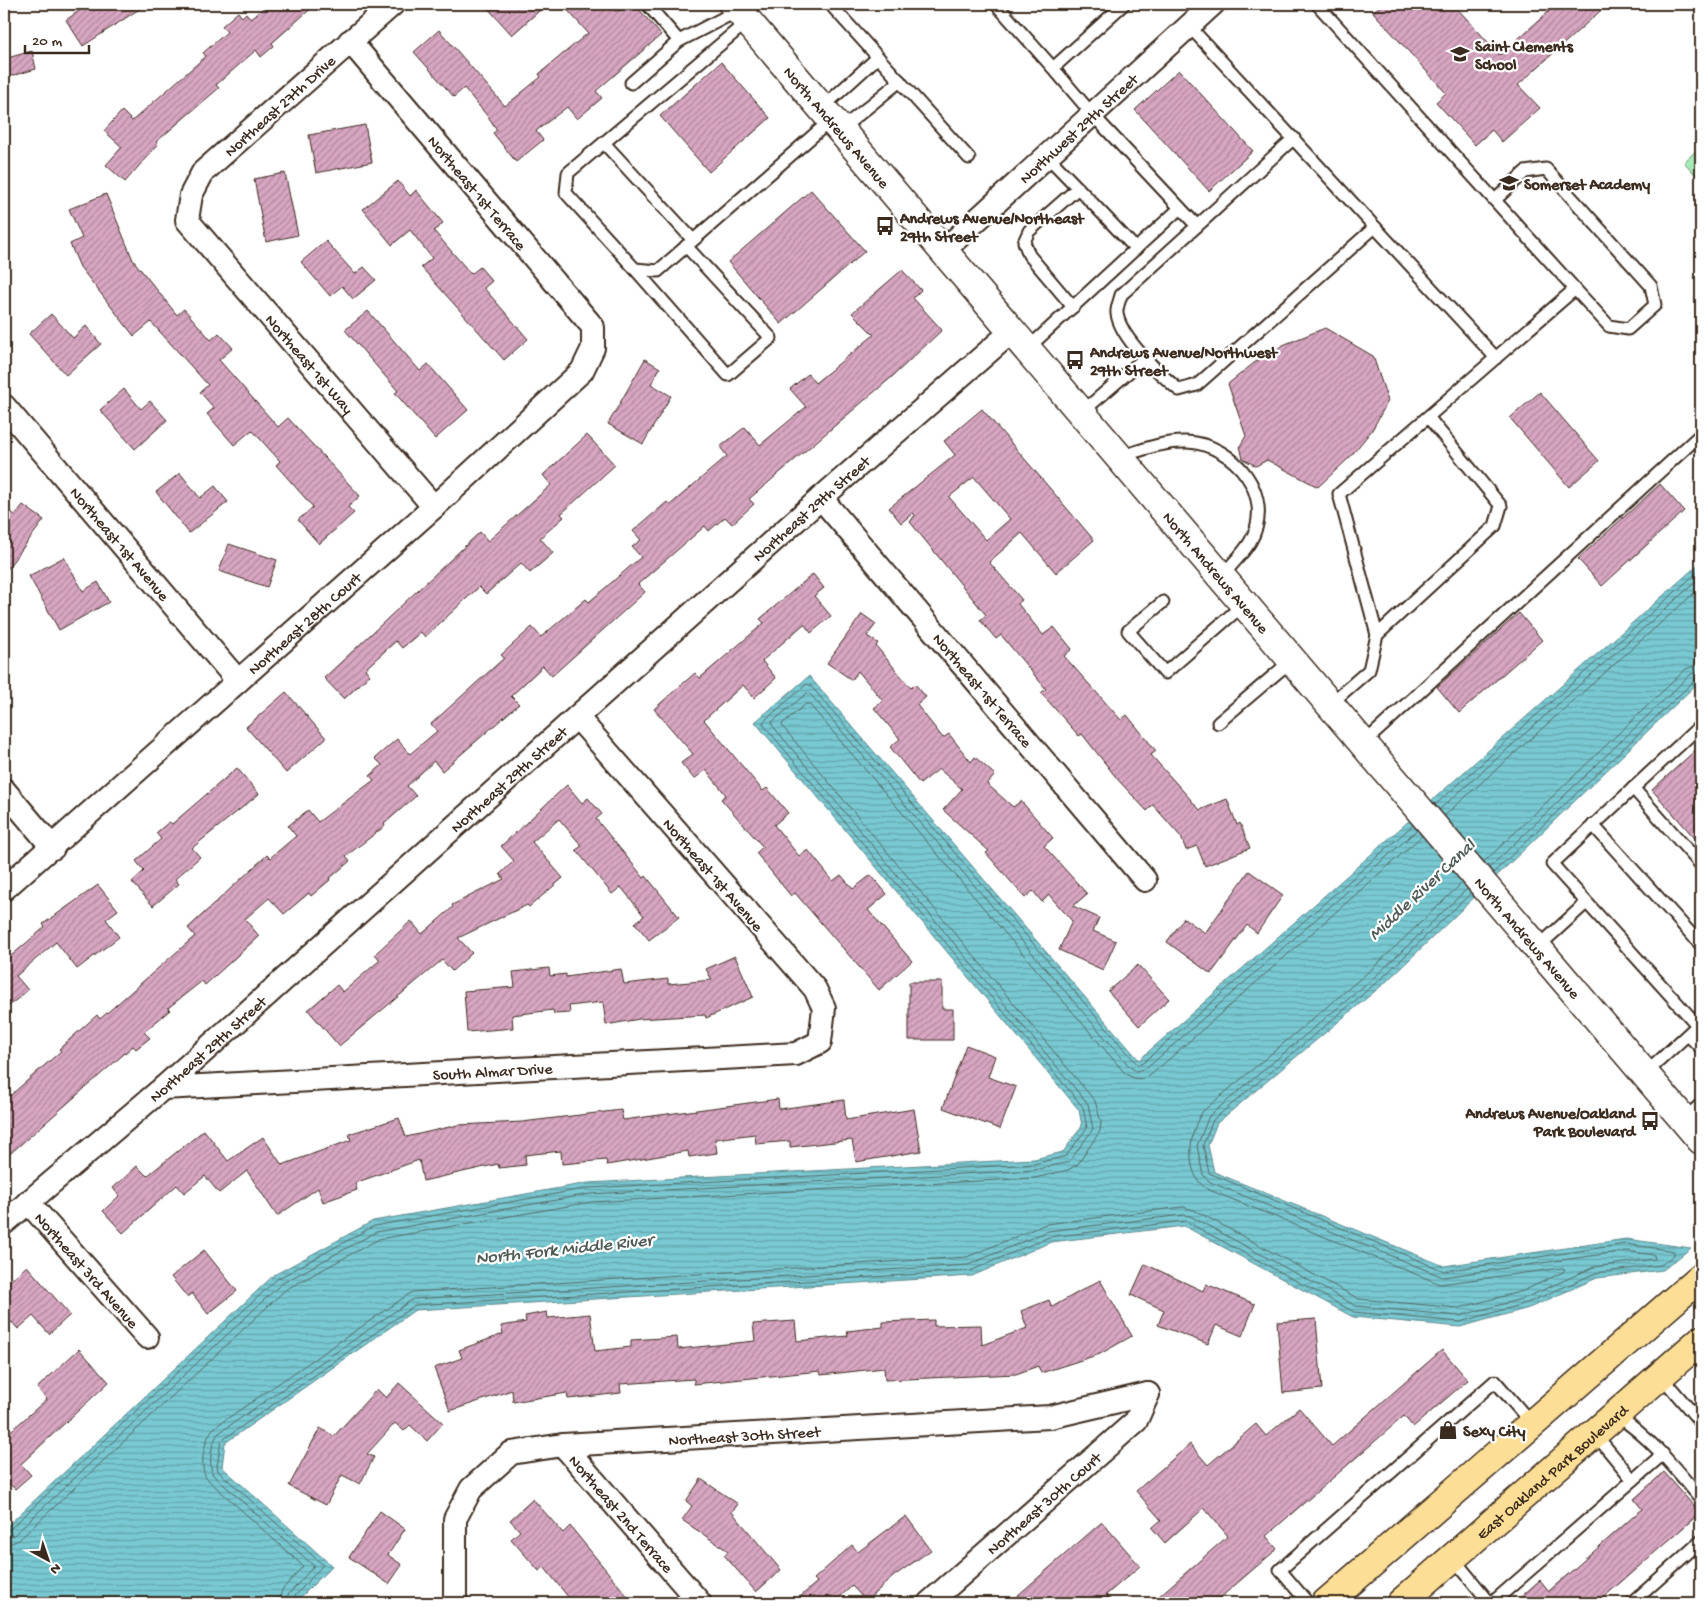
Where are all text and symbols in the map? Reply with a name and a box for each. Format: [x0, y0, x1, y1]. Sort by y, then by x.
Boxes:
scale bar [25, 22, 89, 54]
text: 20 m [32, 33, 62, 51]
place label: Saint Clements School [1475, 39, 1574, 76]
school or university icon: Saint Clements School [1449, 43, 1471, 65]
street label: Northeast 27th Drive [222, 52, 341, 162]
street label: North Andrews Avenue [778, 64, 892, 194]
street label: Northwest 29th Street [1017, 70, 1144, 189]
street label: Northeast 1st Terrace [422, 133, 529, 256]
school or university icon: Somerset Academy [1498, 172, 1520, 194]
place label: Somerset Academy [1524, 177, 1650, 196]
place label: Andrews Avenue/Northeast 29th Street [899, 211, 1085, 248]
bus stop icon: Andrews Avenue/Northeast 29th Street [874, 215, 896, 237]
street label: Northeast 1st Way [259, 312, 356, 420]
place label: Andrews Avenue/Northwest 29th Street [1089, 345, 1278, 382]
bus stop icon: Andrews Avenue/Northwest 29th Street [1064, 349, 1086, 371]
street label: Northeast 29th Street [750, 452, 876, 567]
street label: Northeast 1st Avenue [64, 484, 172, 607]
street label: North Andrews Avenue [1157, 509, 1272, 639]
street label: Northeast 28th Court [246, 569, 368, 681]
street label: Northeast 1st Terrace [927, 631, 1035, 753]
street label: Northeast 29th Street [448, 723, 574, 839]
street label: Northeast 1st Avenue [657, 816, 766, 937]
water label: Middle River Canal [1365, 835, 1481, 946]
street label: North Andrews Avenue [1468, 875, 1583, 1005]
street label: Northeast 29th Street [147, 993, 273, 1108]
street label: South Almar Drive [432, 1061, 554, 1086]
place label: Andrews Avenue/Oakland Park Boulevard [1465, 1106, 1637, 1143]
bus stop icon: Andrews Avenue/Oakland Park Boulevard [1639, 1110, 1661, 1132]
street label: Northeast 3rd Avenue [29, 1210, 142, 1334]
water label: North Fork Middle River [475, 1230, 657, 1270]
street label: East Oakland Park Boulevard [1474, 1401, 1635, 1545]
shop icon: Sexy City [1437, 1419, 1459, 1441]
street label: Northeast 30th Street [668, 1424, 822, 1452]
place label: Sexy City [1463, 1424, 1525, 1443]
street label: Northeast 30th Court [984, 1449, 1108, 1561]
street label: Northeast 2nd Terrace [563, 1452, 676, 1579]
north arrow [22, 1534, 72, 1584]
text: N [46, 1559, 64, 1577]

